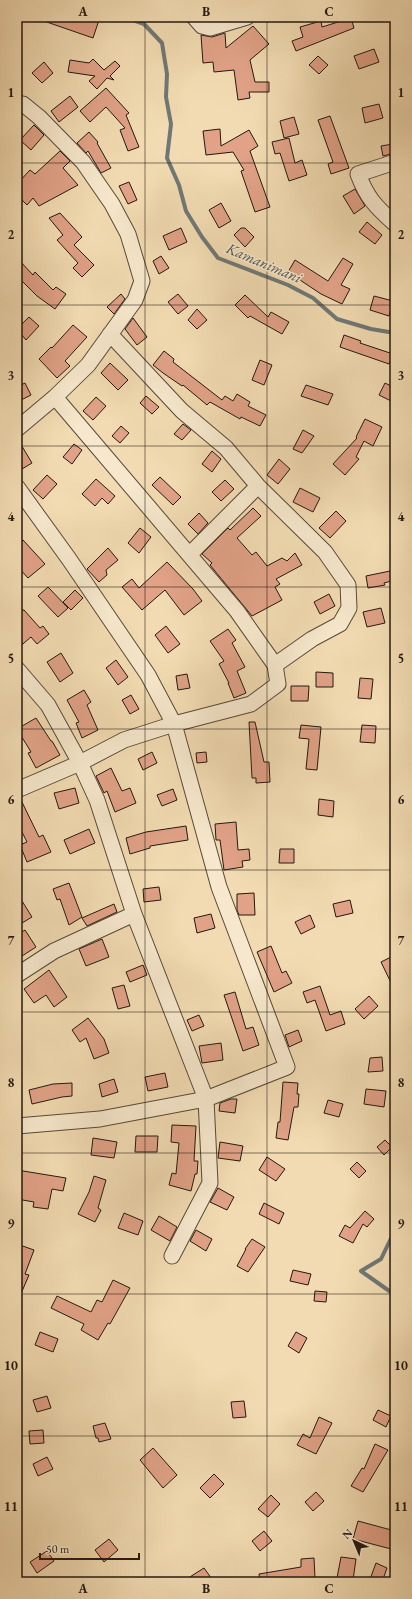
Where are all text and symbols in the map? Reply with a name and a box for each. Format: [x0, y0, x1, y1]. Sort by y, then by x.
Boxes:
text: A [77, 3, 88, 20]
text: B [202, 3, 210, 20]
text: C [324, 3, 334, 20]
text: 1 [8, 84, 15, 101]
text: 1 [398, 84, 405, 101]
text: 2 [8, 226, 15, 243]
text: 2 [398, 226, 405, 243]
water label: Kamanimani [223, 238, 305, 287]
text: 3 [8, 367, 15, 384]
text: 3 [398, 367, 405, 384]
text: 4 [8, 508, 15, 525]
text: 4 [398, 508, 405, 525]
text: 5 [8, 650, 14, 667]
text: 5 [398, 650, 404, 667]
text: 6 [8, 791, 15, 808]
text: 6 [398, 791, 405, 808]
text: 7 [8, 932, 15, 949]
text: 7 [398, 932, 405, 949]
text: 8 [8, 1074, 15, 1091]
text: 8 [398, 1074, 405, 1091]
text: 9 [8, 1215, 15, 1232]
text: 9 [398, 1215, 405, 1232]
text: 10 [4, 1357, 18, 1374]
text: 10 [394, 1357, 408, 1374]
text: 11 [4, 1498, 18, 1515]
text: 11 [394, 1498, 408, 1515]
north arrow [334, 1521, 374, 1561]
text: N [339, 1526, 355, 1542]
scale bar [40, 1535, 139, 1561]
text: 50 m [46, 1541, 70, 1557]
text: A [77, 1580, 88, 1597]
text: B [202, 1580, 210, 1597]
text: C [324, 1580, 334, 1597]

